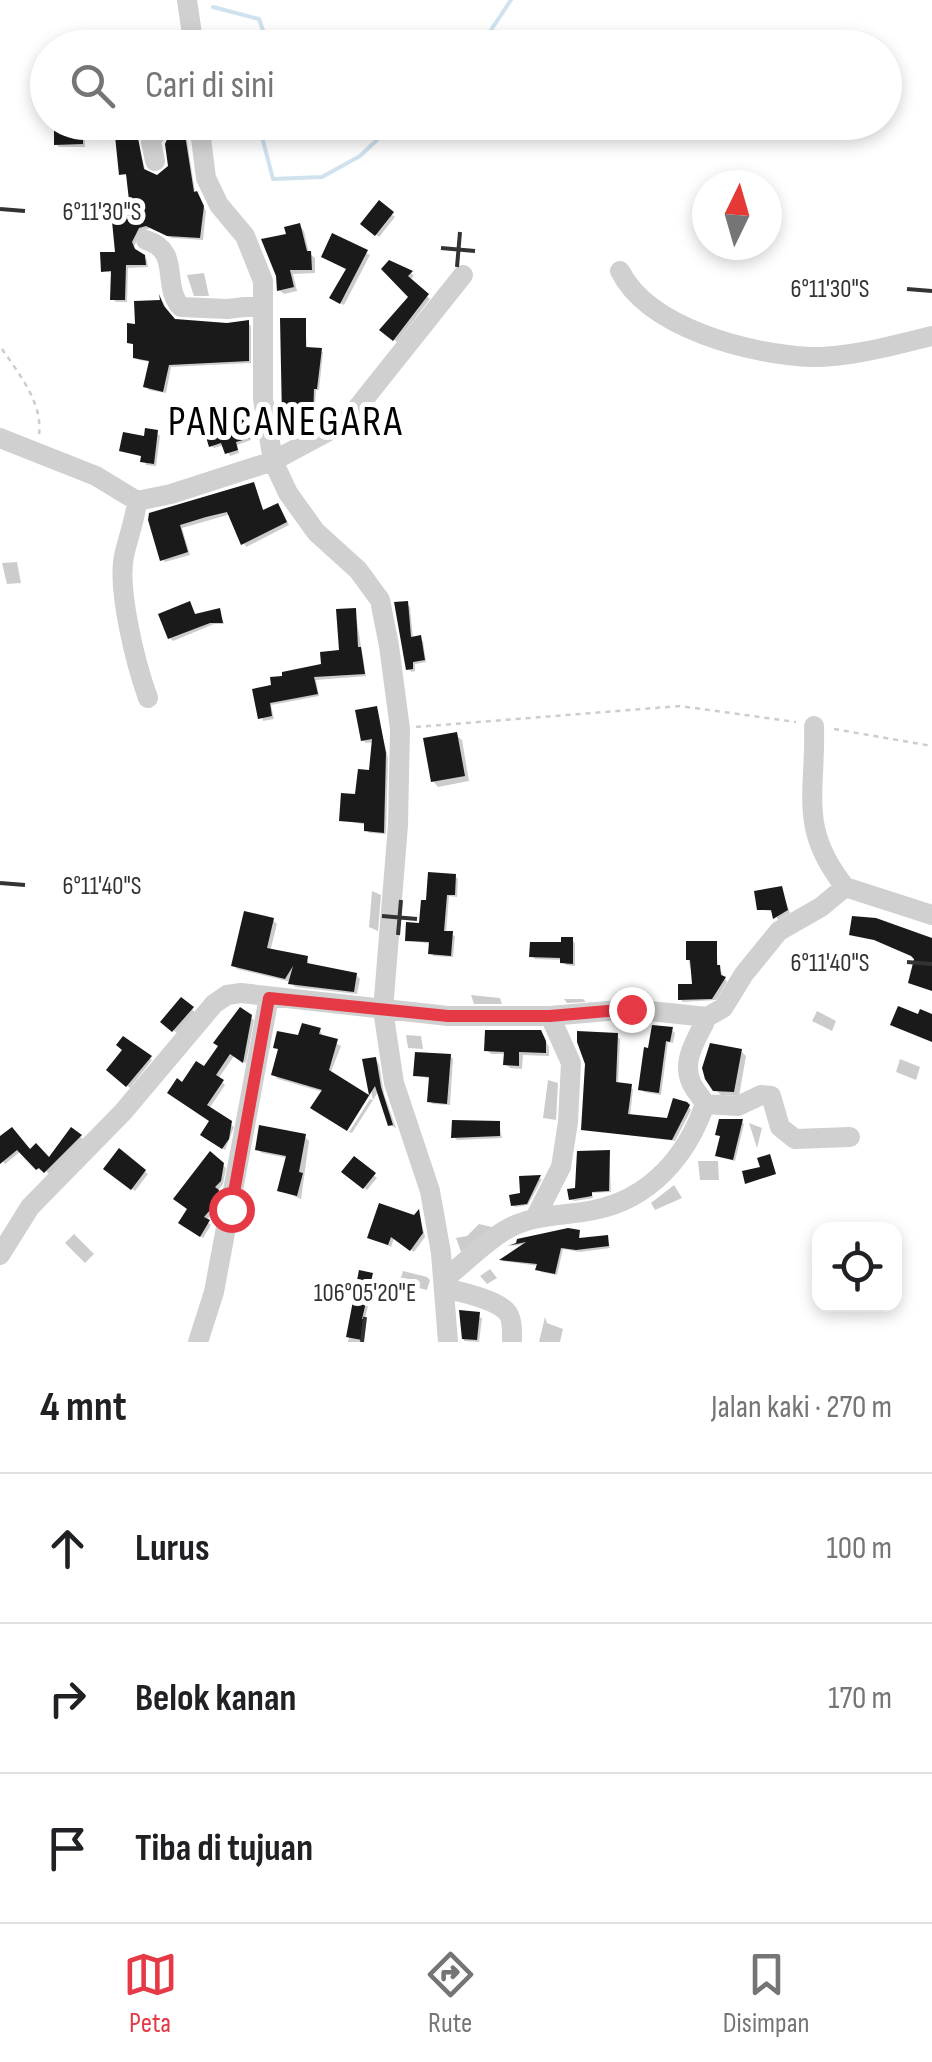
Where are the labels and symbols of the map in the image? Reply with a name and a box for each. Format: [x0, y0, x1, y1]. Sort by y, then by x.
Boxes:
north arrow [692, 170, 782, 260]
text: 6°11'30"S [63, 197, 141, 228]
text: 6°11'30"S [791, 274, 869, 305]
district label: PANCANEGARA [168, 397, 404, 448]
text: 6°11'40"S [63, 871, 141, 902]
text: 6°11'40"S [791, 948, 869, 979]
route end [609, 987, 655, 1033]
route start [209, 1187, 255, 1233]
text: 106°05'20"E [314, 1278, 416, 1309]

